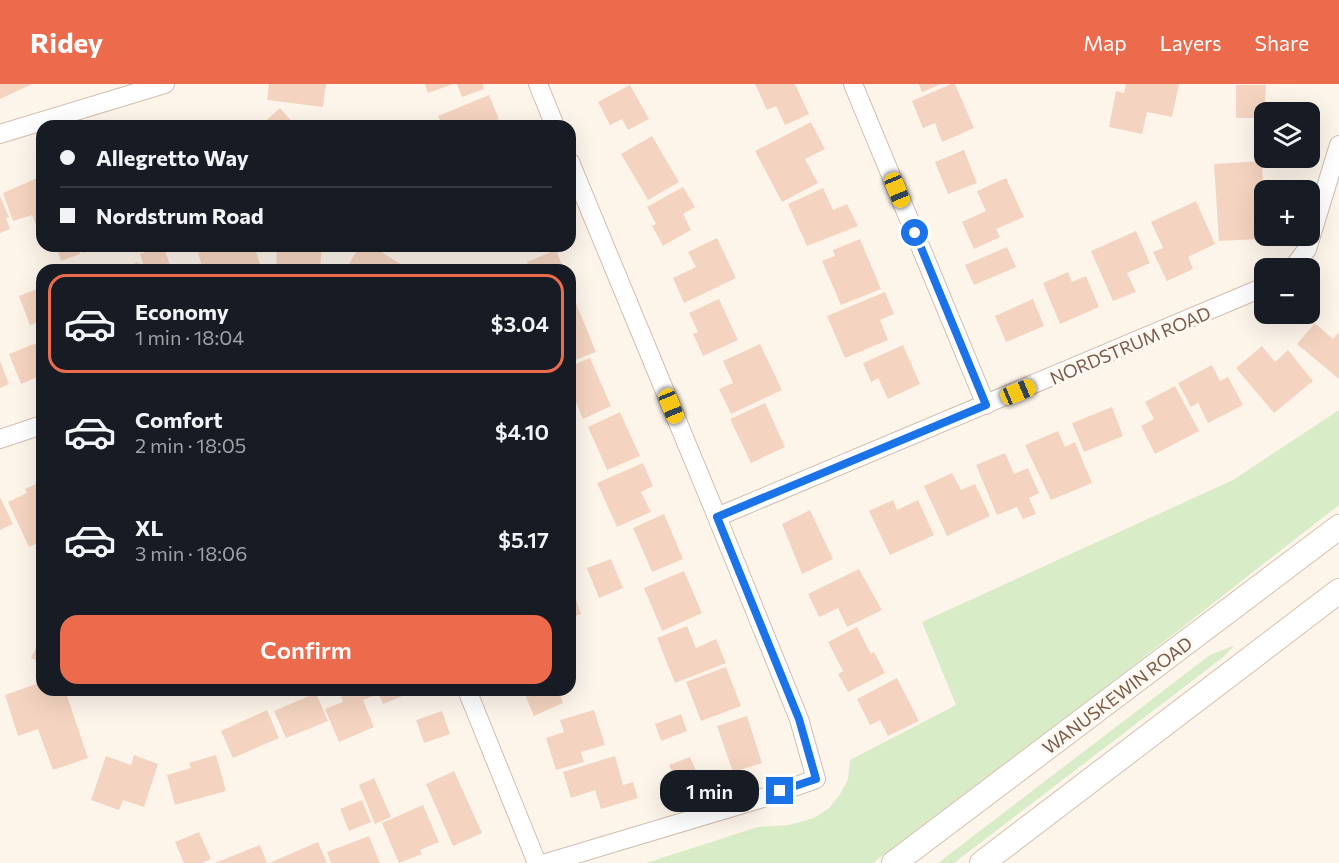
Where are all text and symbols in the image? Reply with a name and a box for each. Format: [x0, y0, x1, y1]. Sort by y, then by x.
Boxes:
text: Ridey [30, 25, 103, 59]
text: Map [1083, 30, 1127, 55]
text: Layers [1160, 30, 1222, 55]
text: Share [1255, 30, 1309, 55]
map controls [1254, 102, 1320, 324]
button: layers [1254, 102, 1320, 168]
text: Allegretto Way [96, 144, 249, 171]
car [882, 170, 912, 210]
button: + [1254, 180, 1320, 246]
text: Nordstrum Road [96, 202, 264, 229]
route start [901, 219, 928, 246]
button: − [1254, 258, 1320, 324]
icon: car [63, 297, 117, 351]
text: Economy [135, 298, 229, 325]
street label: NORDSTRUM ROAD [1046, 301, 1214, 389]
text: $3.04 [491, 310, 549, 337]
text: 1 min · 18:04 [135, 325, 244, 349]
car [998, 377, 1038, 407]
car [656, 386, 686, 426]
icon: car [63, 405, 117, 459]
text: Comfort [135, 406, 223, 433]
text: $4.10 [495, 418, 549, 445]
text: 2 min · 18:05 [135, 433, 246, 457]
icon: car [63, 513, 117, 567]
text: XL [135, 514, 163, 541]
text: $5.17 [498, 526, 549, 553]
text: 3 min · 18:06 [135, 541, 247, 565]
button: Confirm [60, 615, 552, 684]
street label: WANUSKEWIN ROAD [1038, 632, 1196, 758]
callout: 1 min [660, 770, 759, 812]
route end [766, 777, 793, 804]
text: 1 min [686, 779, 733, 803]

